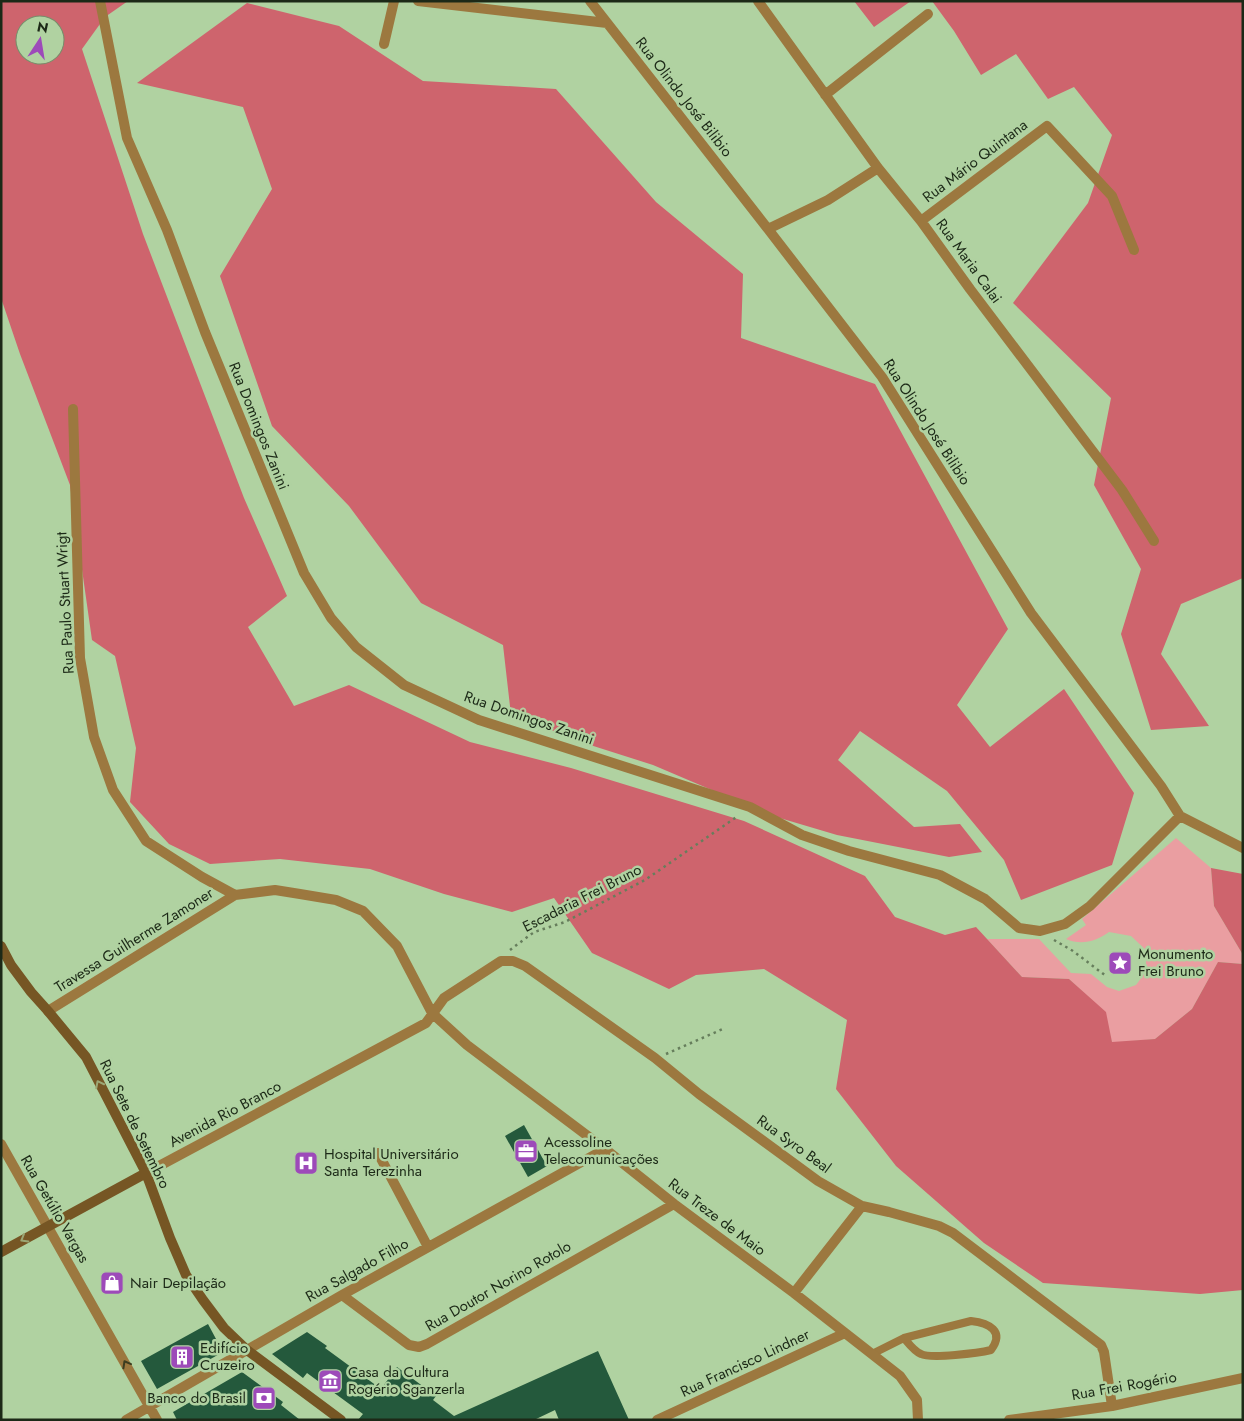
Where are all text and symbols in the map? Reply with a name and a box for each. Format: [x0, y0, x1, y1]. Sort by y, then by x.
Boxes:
north arrow [15, 15, 65, 65]
text: N [35, 16, 50, 38]
street label: Rua Olindo José Bilibio [630, 32, 738, 162]
street label: Rua Mário Quintana [918, 114, 1032, 208]
street label: Rua Maria Calai [931, 214, 1007, 308]
street label: Rua Olindo José Bilibio [878, 355, 976, 489]
street label: Rua Domingos Zanini [223, 359, 295, 493]
street label: Rua Paulo Stuart Wrigt [50, 531, 80, 675]
street label: Rua Domingos Zanini [461, 685, 597, 751]
street label: Escadaria Frei Bruno [519, 858, 645, 938]
street label: Travessa Guilherme Zamoner [50, 882, 218, 998]
place label: Monumento Frei Bruno [1138, 943, 1213, 982]
place icon: Monumento Frei Bruno [1107, 950, 1133, 976]
street label: Rua Sete de Setembro [94, 1056, 176, 1192]
street label: Avenida Rio Branco [165, 1075, 285, 1153]
one-way arrow [95, 1080, 105, 1089]
street label: Rua Syro Beal [752, 1109, 836, 1179]
place label: Acessoline Telecomunicações [544, 1131, 659, 1170]
office icon: Acessoline Telecomunicações [513, 1138, 539, 1164]
place label: Hospital Universitário Santa Terezinha [324, 1143, 459, 1182]
hospital icon: Hospital Universitário Santa Terezinha [293, 1150, 319, 1176]
street label: Rua Getúlio Vargas [15, 1151, 95, 1267]
street label: Rua Treze de Maio [664, 1173, 770, 1261]
one-way arrow [21, 1232, 30, 1242]
street label: Rua Salgado Filho [301, 1233, 413, 1307]
street label: Rua Doutor Norino Rotolo [421, 1235, 575, 1337]
shop icon: Nair Depilação [99, 1270, 125, 1296]
place label: Nair Depilação [130, 1272, 226, 1294]
street label: Rua Francisco Lindner [677, 1323, 814, 1403]
place label: Edifício Cruzeiro [200, 1337, 255, 1376]
building icon: Edifício Cruzeiro [169, 1344, 195, 1370]
one-way arrow [122, 1360, 132, 1369]
place label: Casa da Cultura Rogério Sganzerla [348, 1361, 465, 1400]
street label: Rua Frei Rogério [1070, 1366, 1178, 1406]
museum icon: Casa da Cultura Rogério Sganzerla [317, 1368, 343, 1394]
bank icon: Banco do Brasil [251, 1385, 277, 1411]
place label: Banco do Brasil [147, 1387, 246, 1409]

